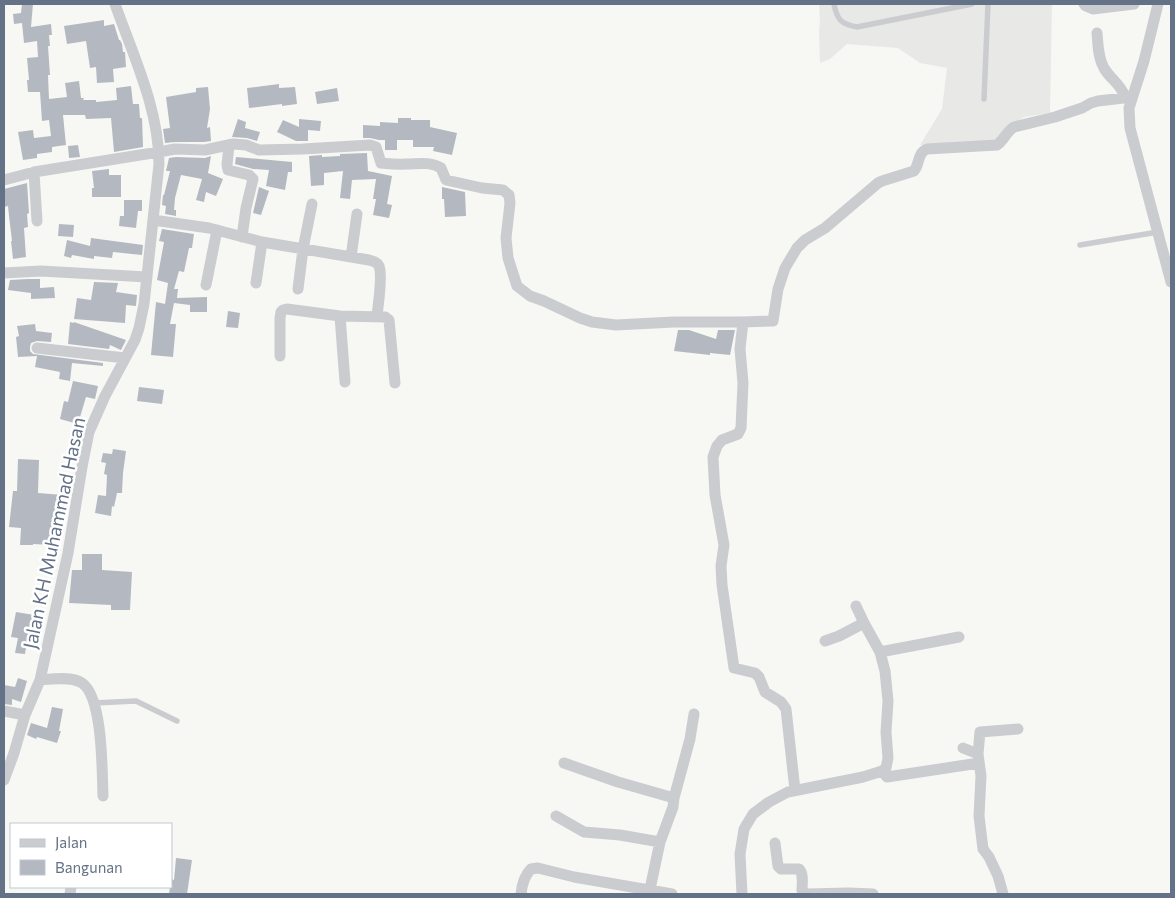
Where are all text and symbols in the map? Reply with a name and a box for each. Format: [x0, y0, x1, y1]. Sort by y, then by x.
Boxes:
street label: Jalan KH Muhammad Hasan [18, 415, 89, 651]
legend [10, 823, 172, 888]
text: Jalan [55, 833, 87, 851]
text: Bangunan [55, 858, 123, 876]

